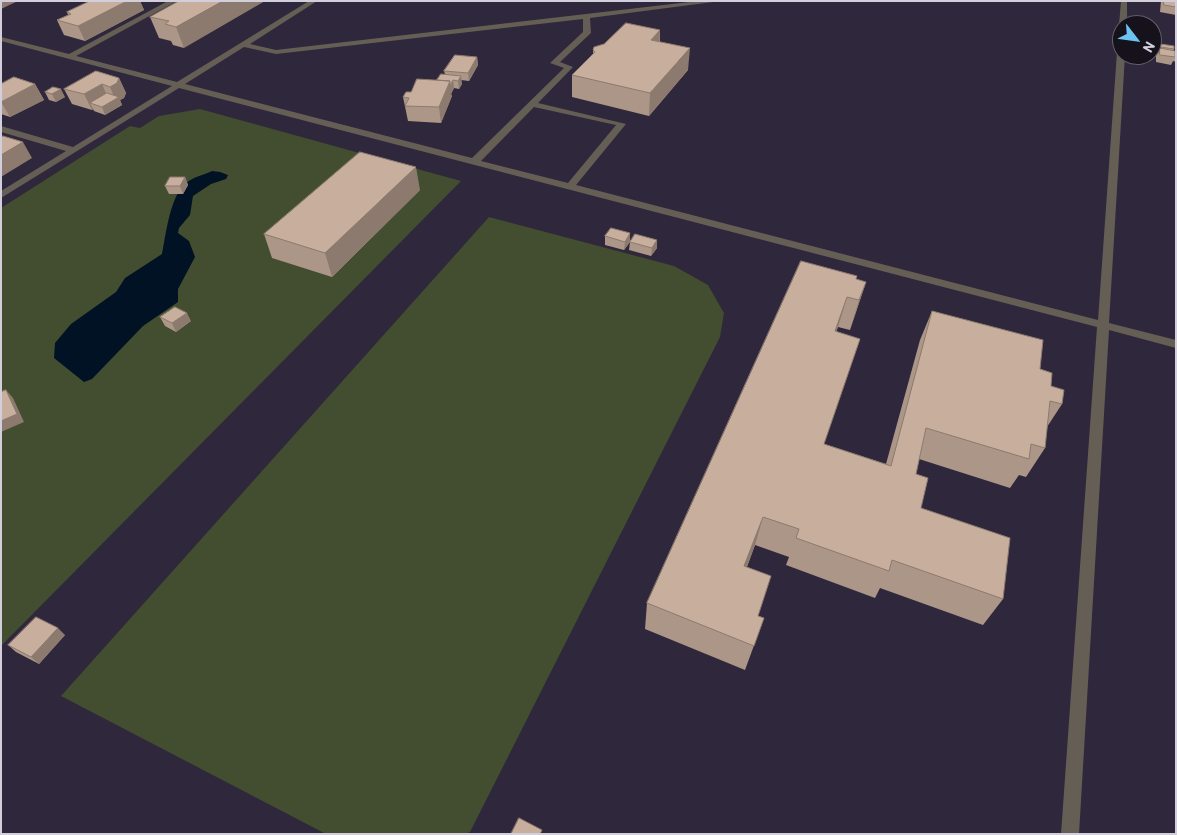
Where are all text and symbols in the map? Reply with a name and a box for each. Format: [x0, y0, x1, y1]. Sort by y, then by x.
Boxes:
north arrow [1112, 15, 1162, 65]
text: N [1140, 39, 1159, 56]

